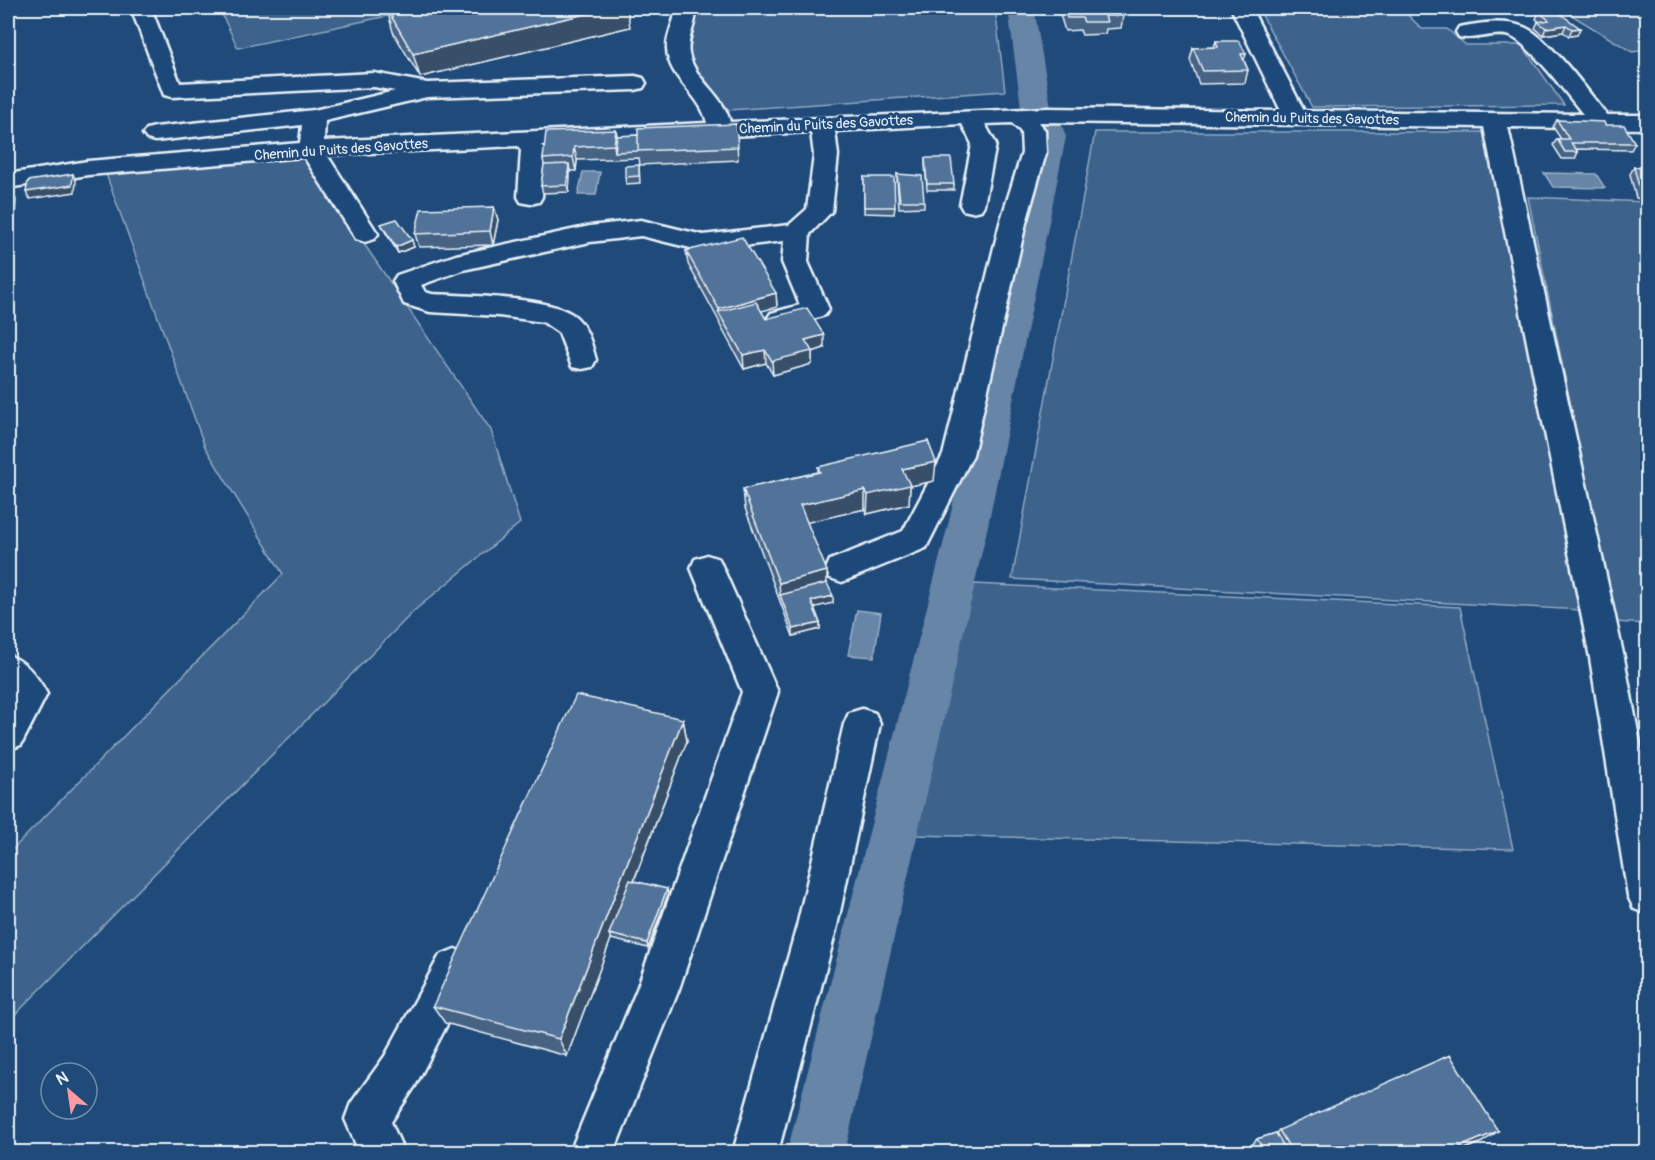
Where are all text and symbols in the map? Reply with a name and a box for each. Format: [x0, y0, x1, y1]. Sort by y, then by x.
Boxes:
street label: Chemin du Puits des Gavottes [1225, 108, 1400, 129]
street label: Chemin du Puits des Gavottes [739, 111, 914, 138]
street label: Chemin du Puits des Gavottes [254, 135, 429, 164]
north arrow [39, 1061, 99, 1121]
text: N [53, 1067, 72, 1090]

